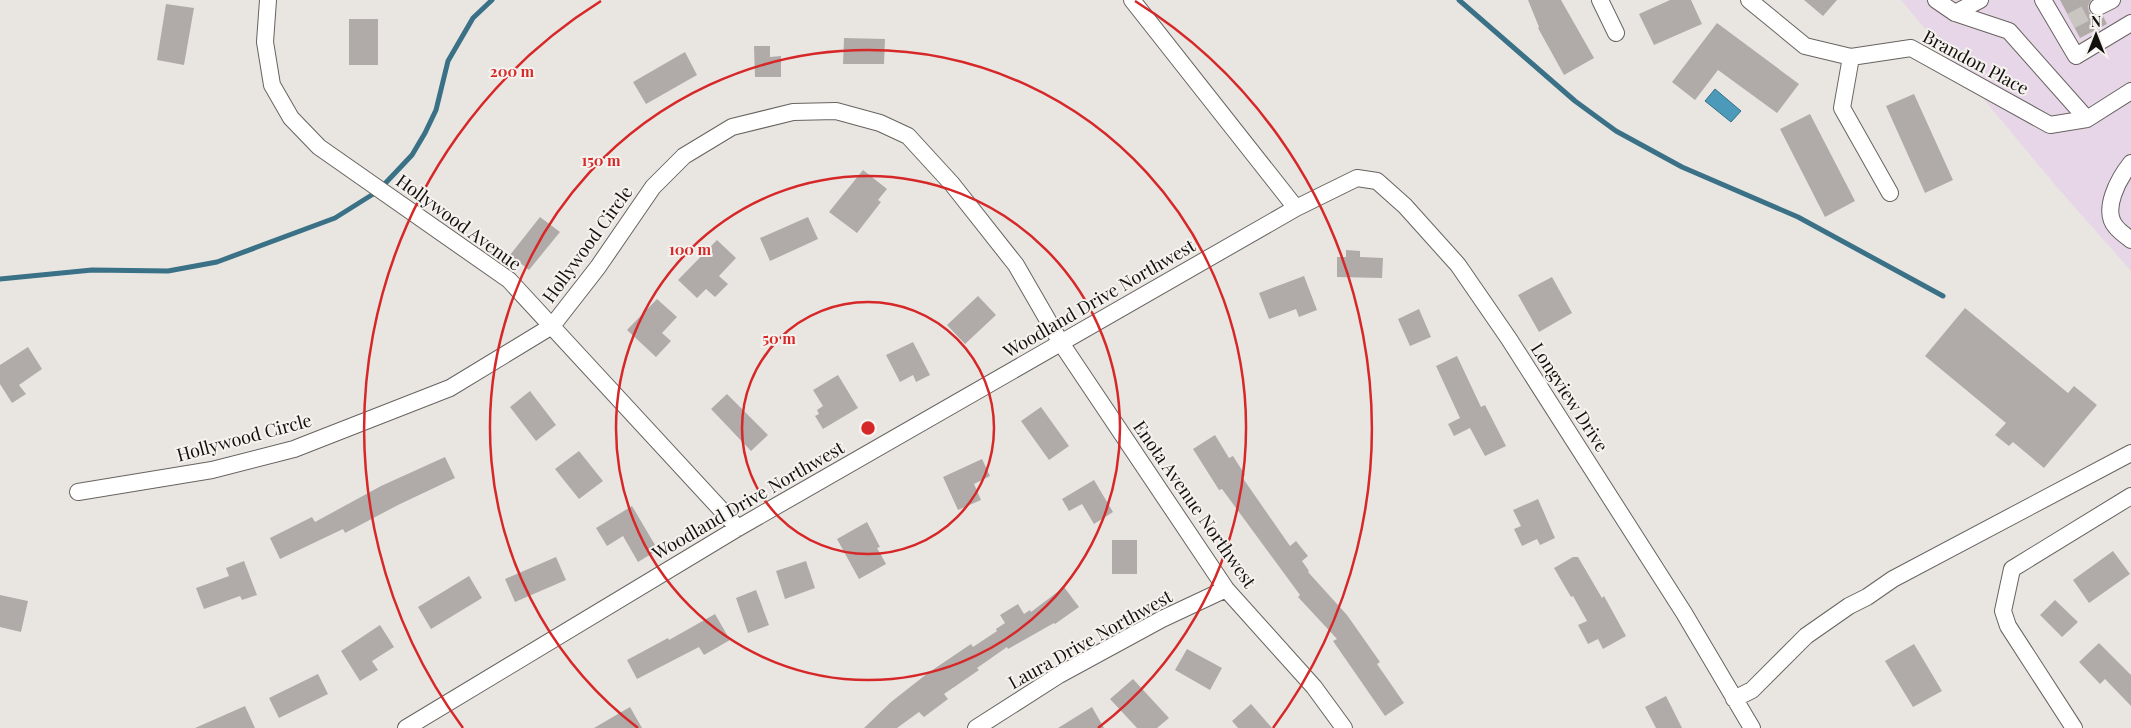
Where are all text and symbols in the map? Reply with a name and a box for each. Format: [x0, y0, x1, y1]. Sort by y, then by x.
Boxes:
north arrow [2071, 10, 2121, 60]
text: N [2091, 12, 2101, 31]
street label: Brandon Place [1919, 24, 2033, 100]
text: 200 m [490, 61, 535, 81]
text: 150 m [581, 150, 621, 170]
street label: Hollywood Avenue [391, 168, 527, 276]
street label: Hollywood Circle [536, 181, 638, 307]
street label: Woodland Drive Northwest [998, 233, 1200, 363]
text: 100 m [669, 239, 712, 259]
text: 50 m [762, 328, 796, 348]
street label: Longview Drive [1526, 338, 1614, 456]
street label: Hollywood Circle [174, 407, 314, 467]
street label: Enota Avenue Northwest [1128, 416, 1262, 593]
centre of rings [859, 419, 877, 437]
street label: Woodland Drive Northwest [647, 435, 849, 565]
street label: Laura Drive Northwest [1004, 584, 1177, 694]

